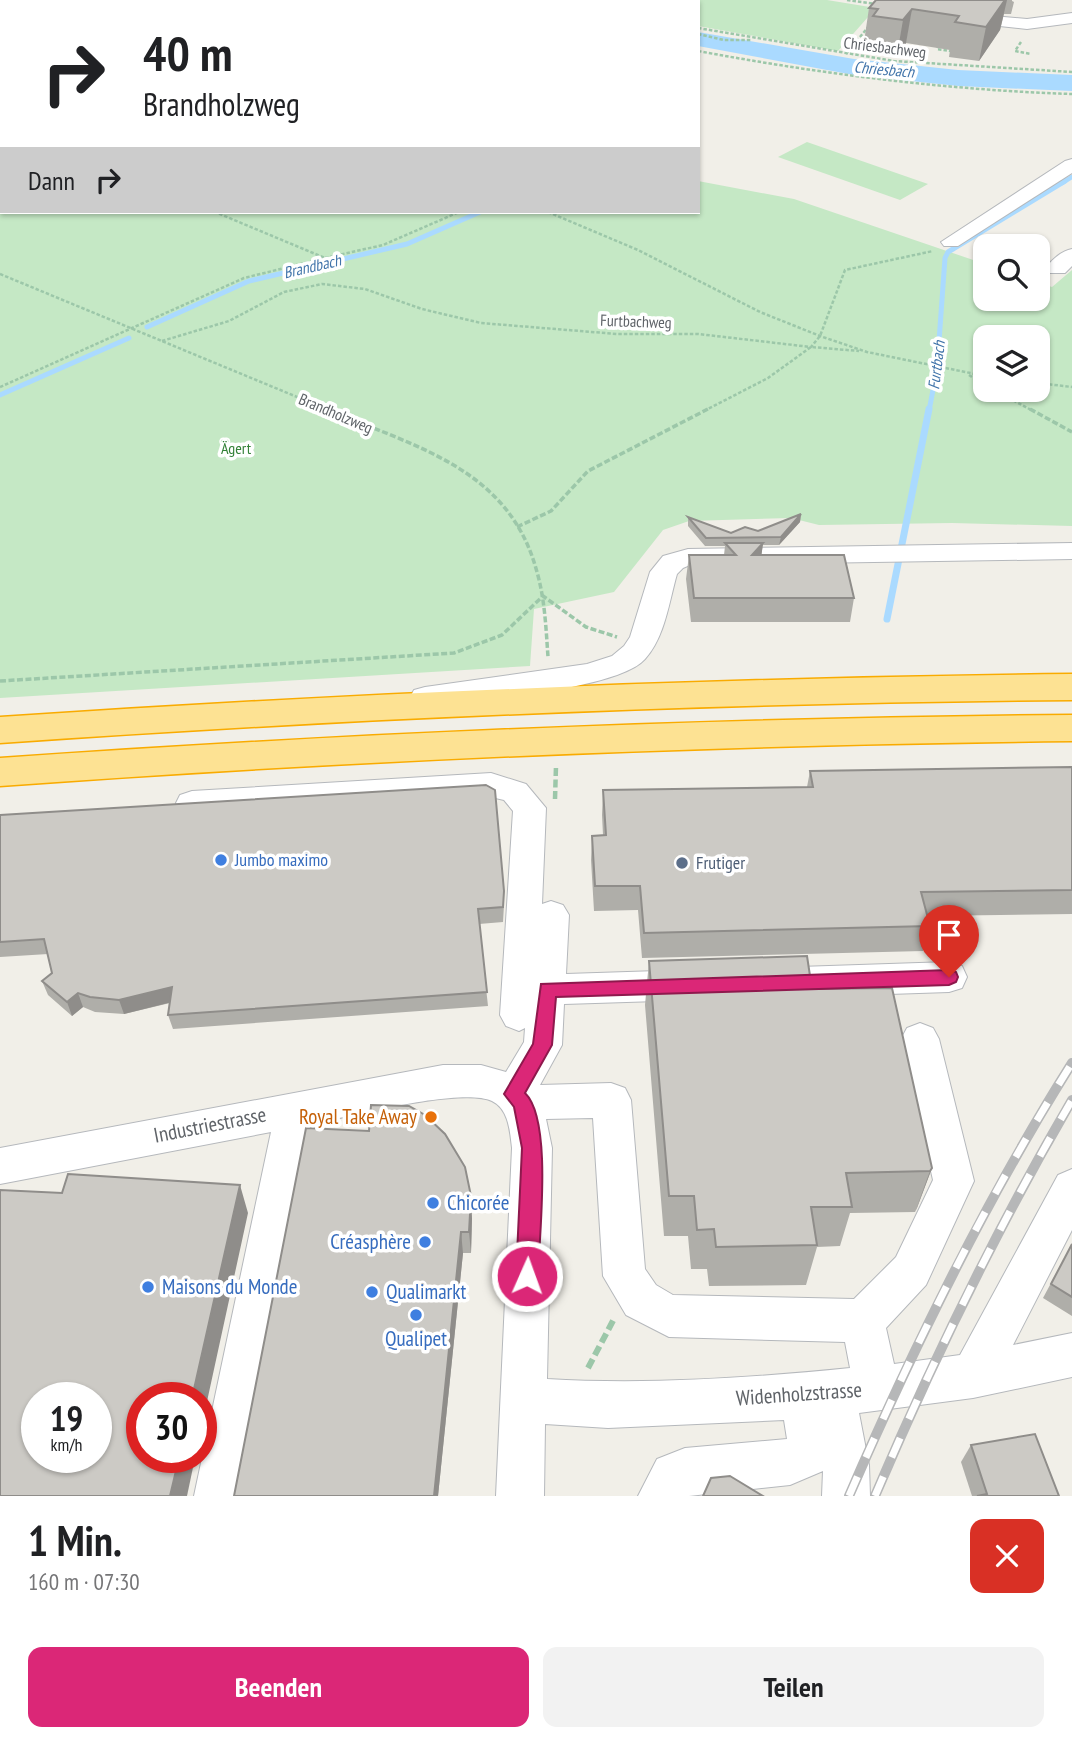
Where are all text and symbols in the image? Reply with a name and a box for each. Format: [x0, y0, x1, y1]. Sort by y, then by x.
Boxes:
text: 40 m [143, 21, 232, 85]
icon: right [28, 28, 119, 119]
street label: Chriesbachweg [843, 32, 927, 62]
water label: Chriesbach [853, 56, 916, 82]
text: Brandholzweg [143, 83, 300, 125]
icon: right [89, 161, 127, 199]
text: Dann [28, 164, 75, 197]
map controls [973, 234, 1050, 402]
button: search [973, 234, 1050, 311]
water label: Brandbach [281, 249, 344, 282]
street label: Furtbachweg [600, 310, 672, 332]
button: layers [973, 325, 1050, 402]
water label: Furtbach [923, 339, 949, 390]
street label: Brandholzweg [296, 388, 376, 438]
park label: Ägert [221, 438, 252, 458]
place label: Jumbo maximo [234, 848, 328, 871]
place label: Frutiger [696, 851, 745, 874]
marker: Jumbo maximo [213, 852, 229, 868]
marker: Frutiger [674, 855, 690, 871]
pin [919, 905, 979, 977]
icon: arrive [930, 916, 968, 954]
street label: Industriestrasse [151, 1100, 268, 1149]
place label: Royal Take Away [299, 1103, 417, 1130]
marker: Royal Take Away [423, 1109, 439, 1125]
place label: Chicorée [447, 1189, 510, 1216]
marker: Chicorée [425, 1195, 441, 1211]
place label: Créasphère [330, 1228, 411, 1255]
marker: Créasphère [417, 1234, 433, 1250]
position arrow [490, 1239, 564, 1313]
place label: Maisons du Monde [162, 1273, 297, 1300]
place label: Qualimarkt [386, 1278, 466, 1305]
marker: Maisons du Monde [140, 1279, 156, 1295]
marker: Qualimarkt [364, 1284, 380, 1300]
marker: Qualipet [408, 1307, 424, 1323]
place label: Qualipet [385, 1325, 447, 1352]
street label: Widenholzstrasse [735, 1376, 863, 1411]
speed limit sign: 30 [126, 1382, 217, 1473]
text: 19 [50, 1395, 83, 1441]
text: km/h [51, 1433, 82, 1456]
text: 1 Min. [28, 1513, 122, 1568]
button: close [970, 1519, 1044, 1593]
text: 160 m · 07:30 [28, 1567, 140, 1596]
button: Beenden [28, 1647, 529, 1727]
button: Teilen [543, 1647, 1044, 1727]

